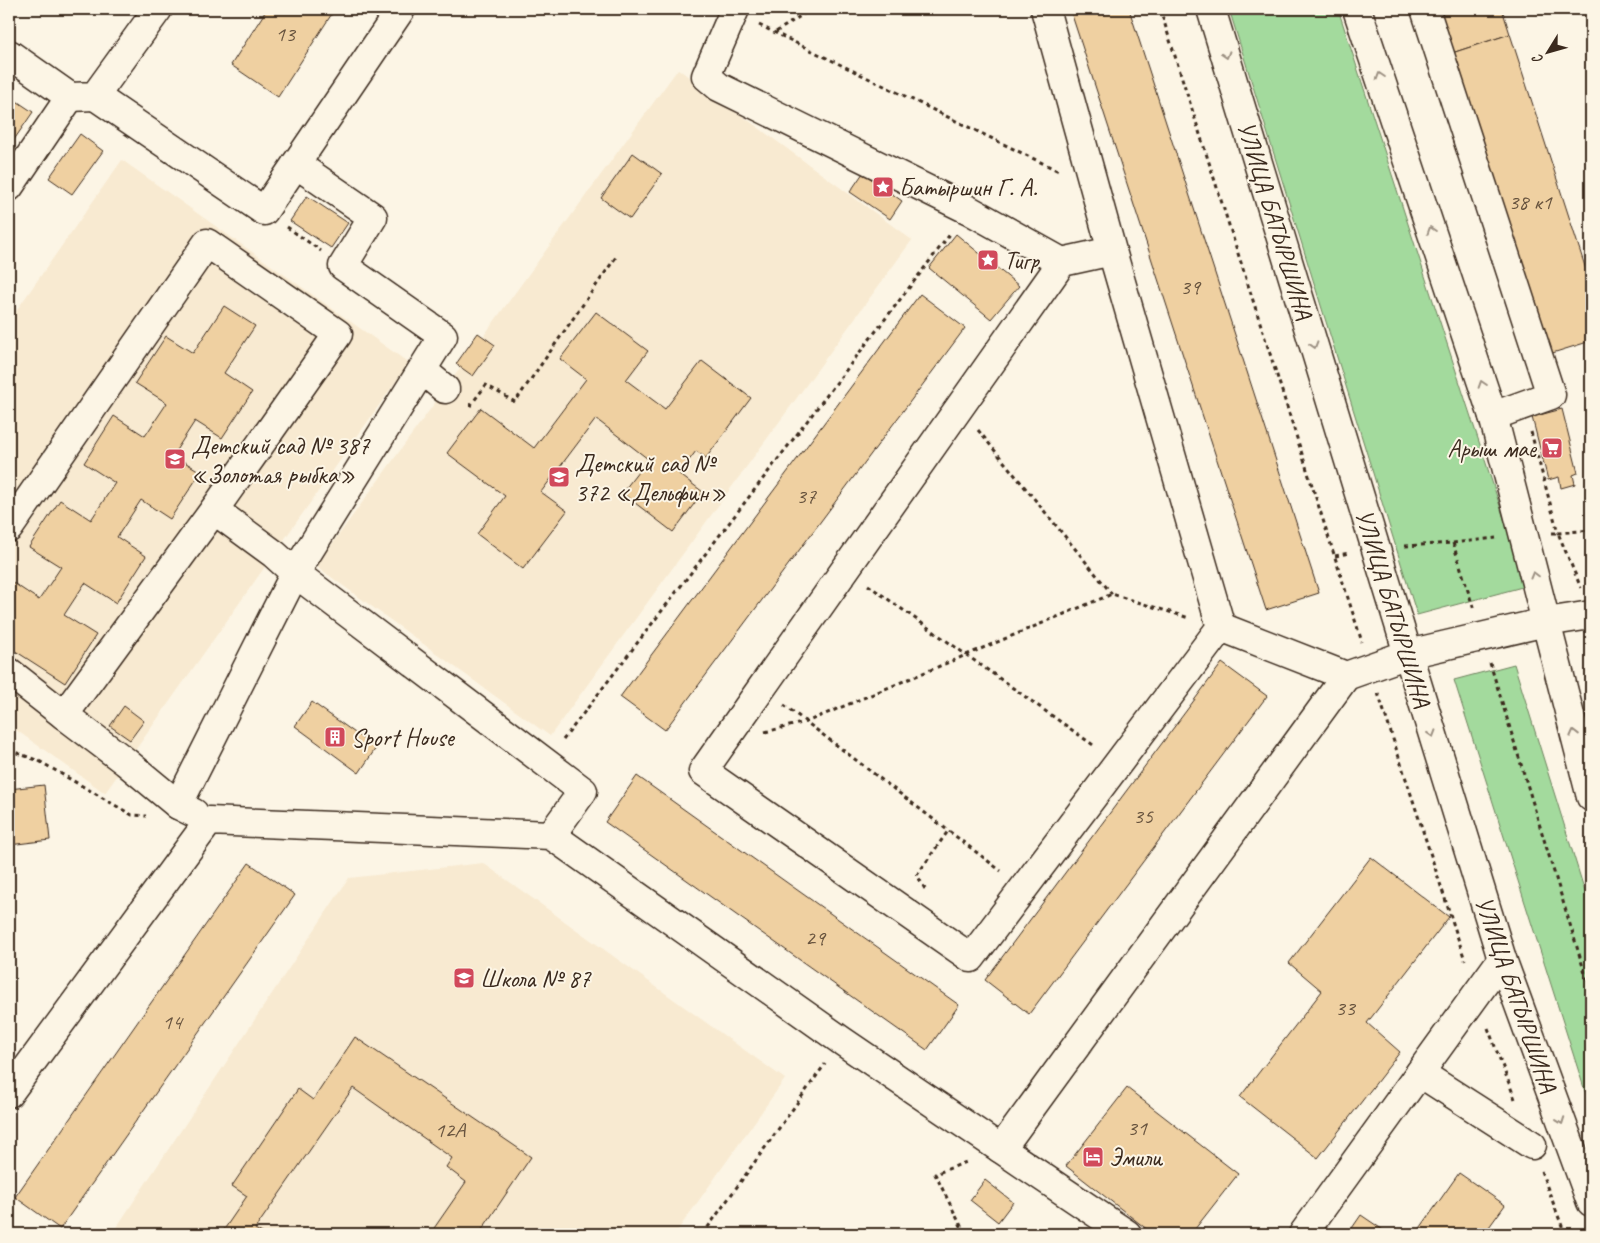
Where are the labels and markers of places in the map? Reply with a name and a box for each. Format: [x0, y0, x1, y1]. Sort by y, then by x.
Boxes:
place label: Батыршин Г. А. [899, 172, 1037, 204]
place icon: Батыршин Г. А. [871, 175, 895, 199]
place label: Тигр [1004, 245, 1040, 277]
place icon: Тигр [976, 248, 1000, 272]
place label: Детский сад № 387 «Золотая рыбка» [191, 430, 371, 491]
place label: Арыш мае [1447, 433, 1538, 465]
supermarket icon: Арыш мае [1540, 436, 1564, 460]
school or university icon: Детский сад № 387 «Золотая рыбка» [163, 447, 187, 471]
place label: Детский сад № 372 «Дельфин» [575, 448, 726, 509]
school or university icon: Детский сад № 372 «Дельфин» [547, 465, 571, 489]
place label: Sport House [351, 722, 455, 754]
building icon: Sport House [323, 725, 347, 749]
place label: Школа № 87 [480, 963, 592, 995]
school or university icon: Школа № 87 [452, 966, 476, 990]
place label: Эмили [1109, 1142, 1164, 1174]
hotel icon: Эмили [1081, 1145, 1105, 1169]

